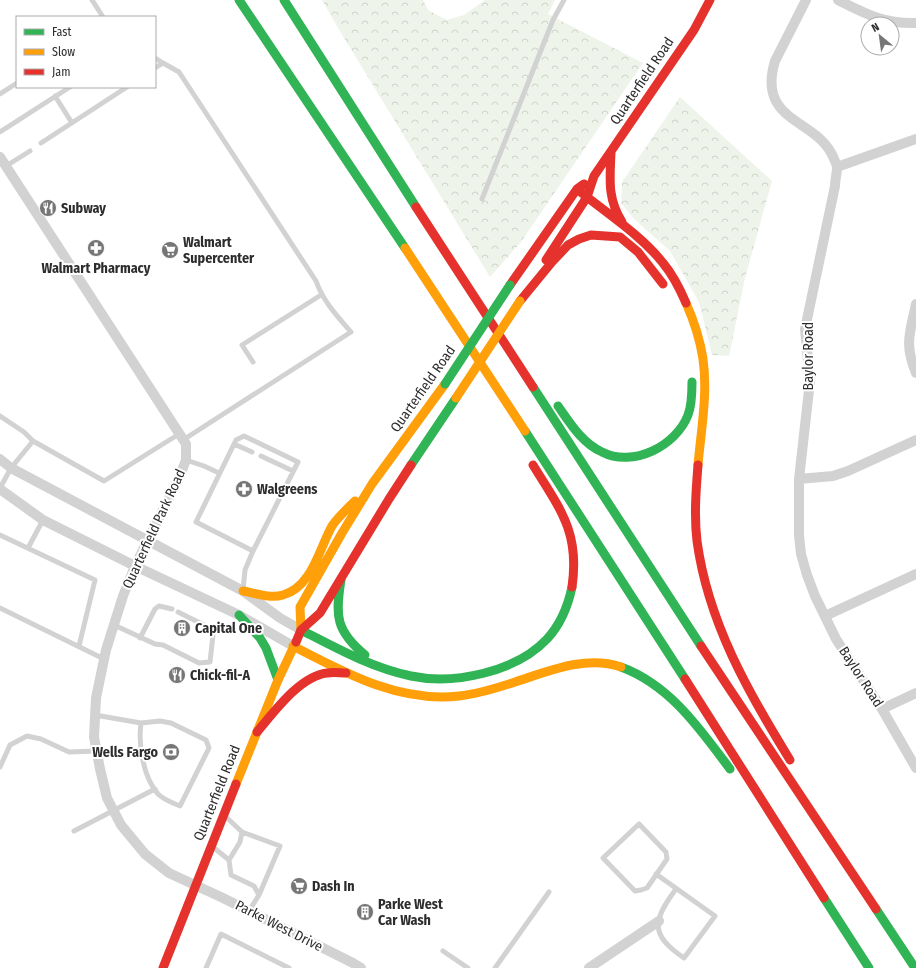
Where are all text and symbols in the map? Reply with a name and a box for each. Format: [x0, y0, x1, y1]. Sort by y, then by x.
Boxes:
legend [16, 16, 156, 88]
north arrow [860, 16, 900, 56]
text: N [869, 20, 881, 35]
text: Fast [52, 25, 71, 39]
street label: Quarterfield Road [607, 34, 677, 128]
text: Slow [52, 45, 75, 59]
text: Jam [52, 65, 70, 79]
restaurant icon: Subway [38, 198, 58, 218]
place label: Subway [61, 200, 106, 217]
place label: Walmart Supercenter [183, 234, 255, 267]
pharmacy icon: Walmart Pharmacy [86, 238, 106, 258]
supermarket icon: Walmart Supercenter [160, 240, 180, 260]
place label: Walmart Pharmacy [42, 260, 151, 277]
street label: Baylor Road [800, 322, 817, 390]
street label: Quarterfield Road [387, 342, 459, 436]
street label: Quarterfield Park Road [119, 467, 189, 591]
pharmacy icon: Walgreens [234, 479, 254, 499]
place label: Walgreens [257, 481, 317, 498]
building icon: Capital One [172, 618, 192, 638]
place label: Capital One [195, 620, 262, 637]
street label: Baylor Road [835, 644, 887, 710]
restaurant icon: Chick-fil-A [167, 665, 187, 685]
place label: Chick-fil-A [190, 667, 250, 684]
bank icon: Wells Fargo [161, 742, 181, 762]
street label: Quarterfield Road [190, 743, 244, 843]
place label: Wells Fargo [92, 744, 159, 761]
supermarket icon: Dash In [289, 876, 309, 896]
place label: Dash In [312, 878, 355, 895]
place label: Parke West Car Wash [378, 896, 444, 929]
street label: Parke West Drive [233, 897, 326, 955]
building icon: Parke West Car Wash [355, 902, 375, 922]

